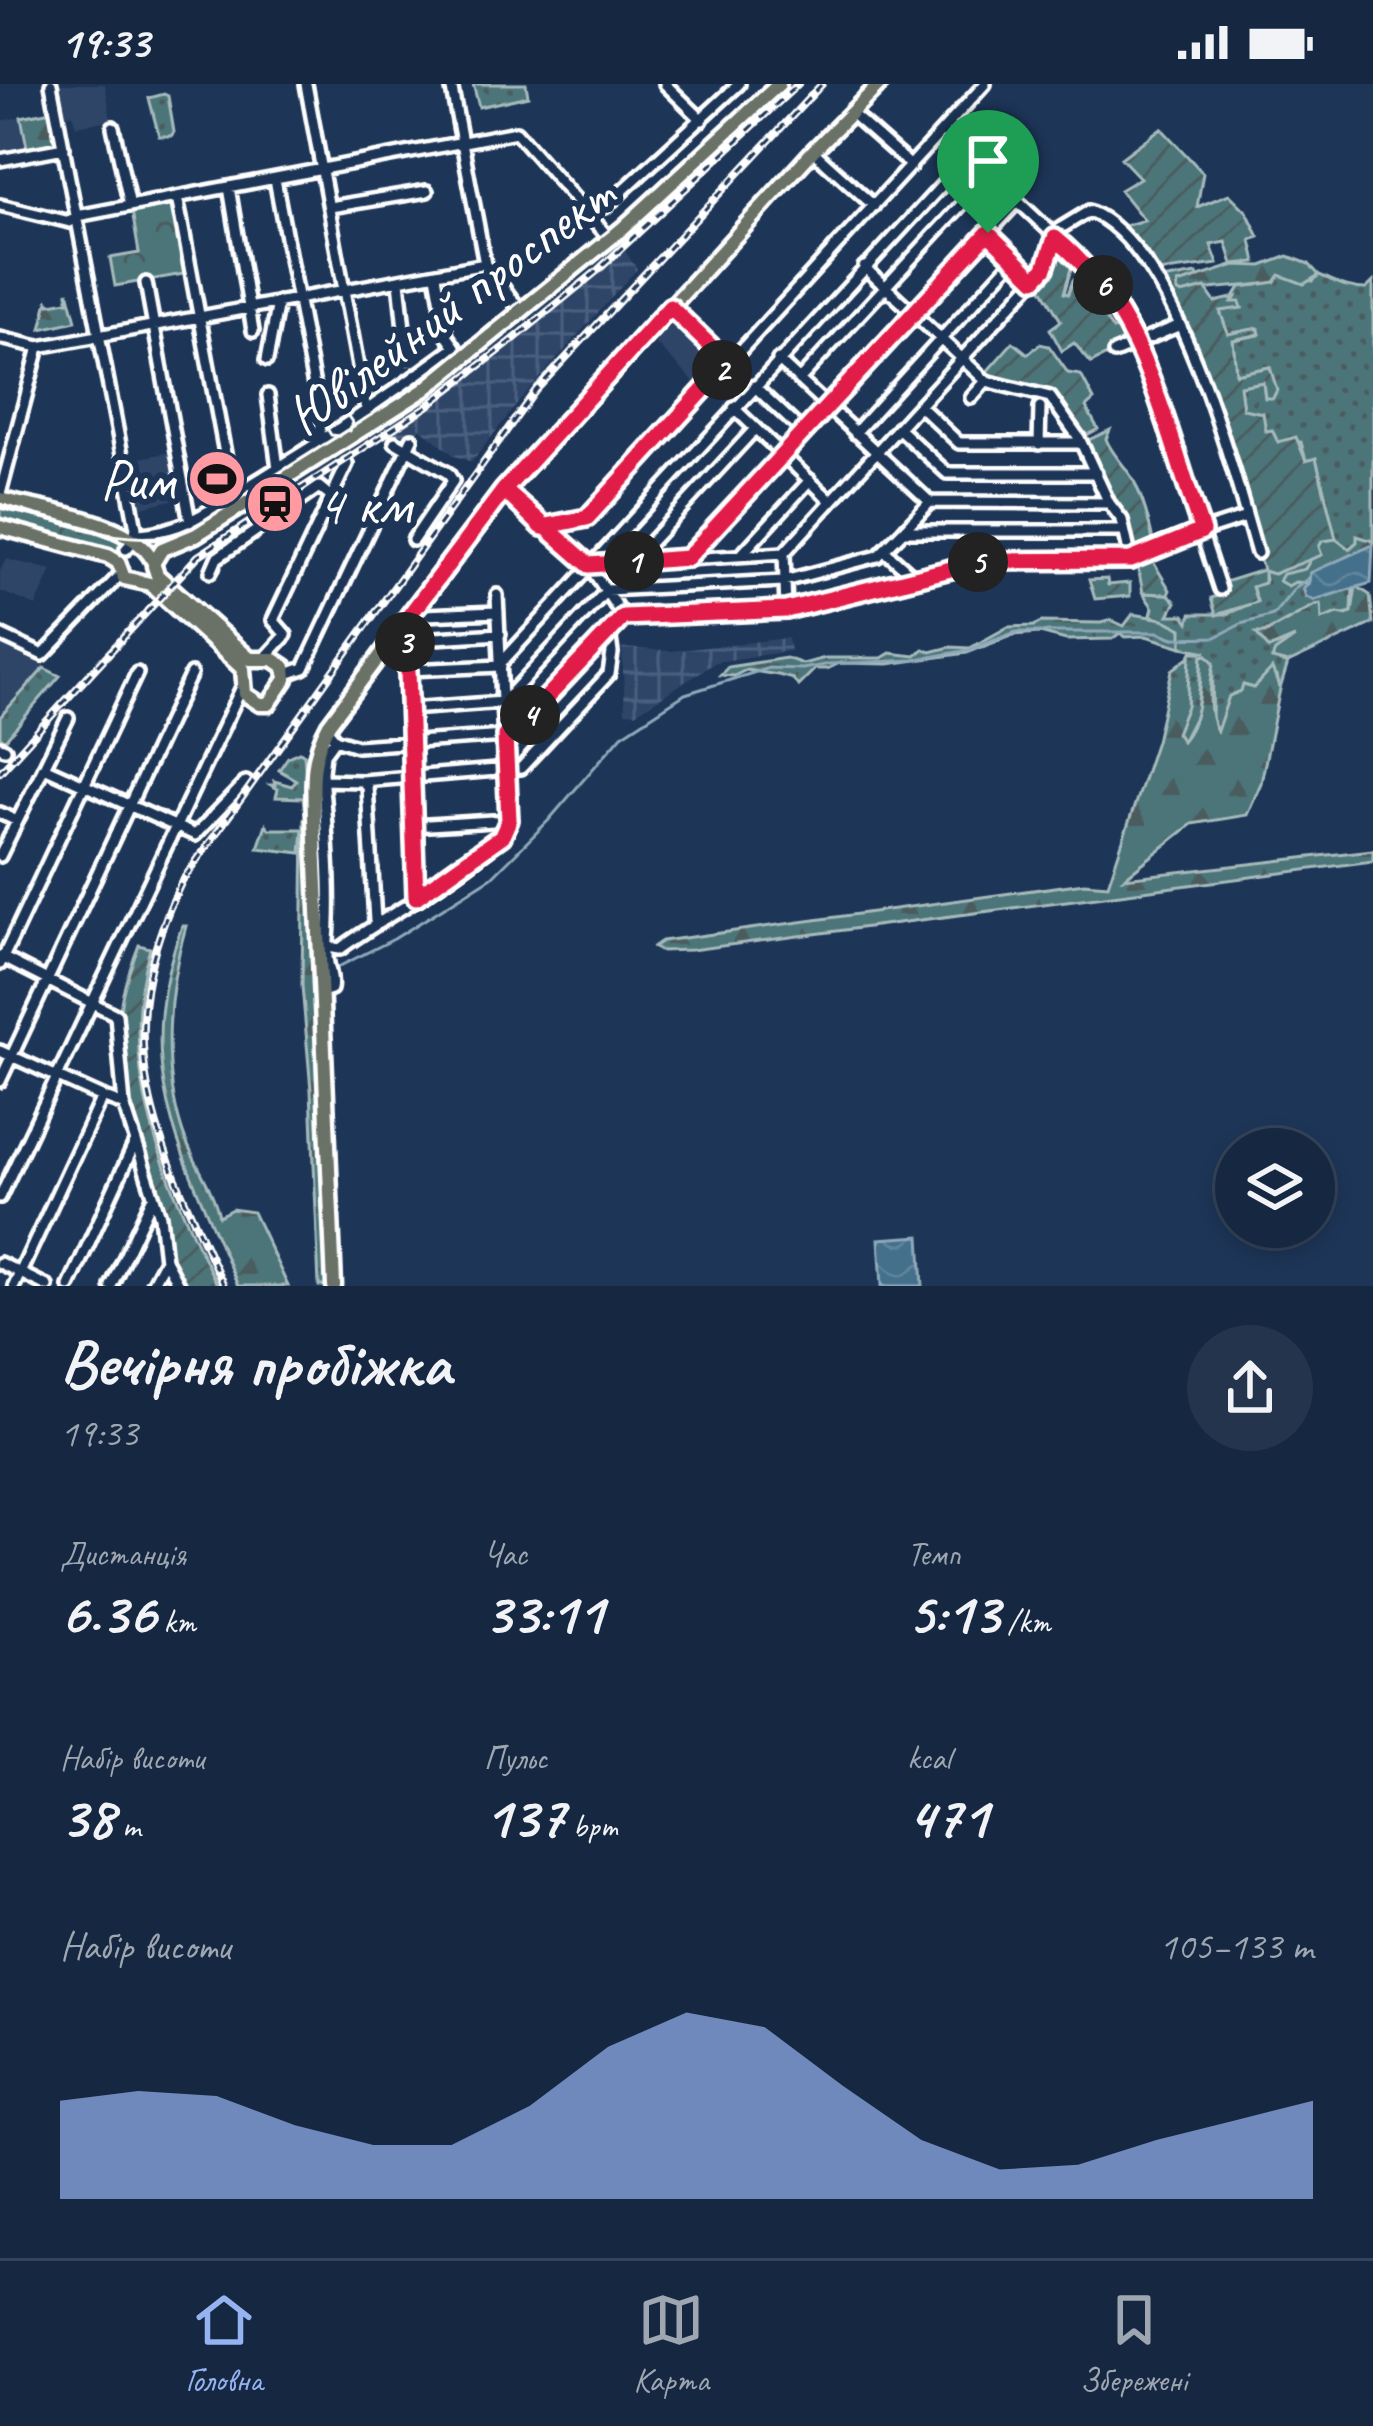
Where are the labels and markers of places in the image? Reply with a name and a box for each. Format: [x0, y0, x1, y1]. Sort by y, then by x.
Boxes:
pin [937, 110, 1039, 233]
pin: 6 [1073, 255, 1133, 315]
pin: 2 [692, 340, 752, 400]
place label: Рим [100, 444, 177, 516]
sports icon: Рим [186, 448, 248, 510]
place label: 4 км [317, 469, 414, 541]
station icon: 4 км [244, 473, 306, 535]
pin: 1 [604, 531, 664, 591]
pin: 5 [948, 532, 1008, 592]
pin: 3 [375, 612, 435, 672]
pin: 4 [500, 685, 560, 745]

